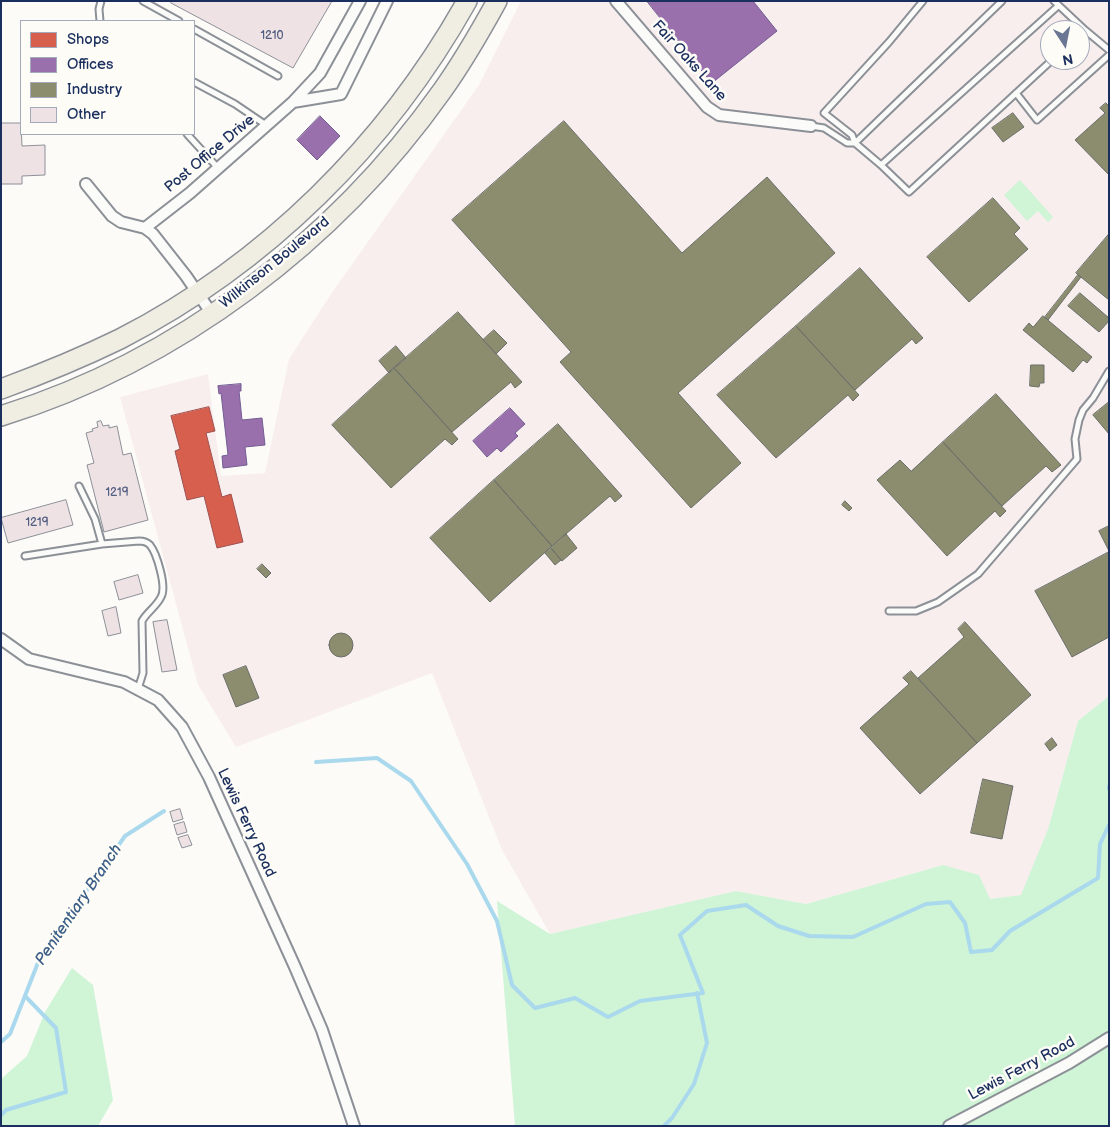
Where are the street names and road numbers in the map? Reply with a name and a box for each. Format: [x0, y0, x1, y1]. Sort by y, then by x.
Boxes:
street label: Fair Oaks Lane [648, 17, 730, 105]
street label: Post Office Drive [161, 111, 259, 197]
street label: Wilkinson Boulevard [217, 213, 333, 313]
street label: Lewis Ferry Road [213, 766, 279, 880]
street label: Lewis Ferry Road [966, 1033, 1078, 1105]

